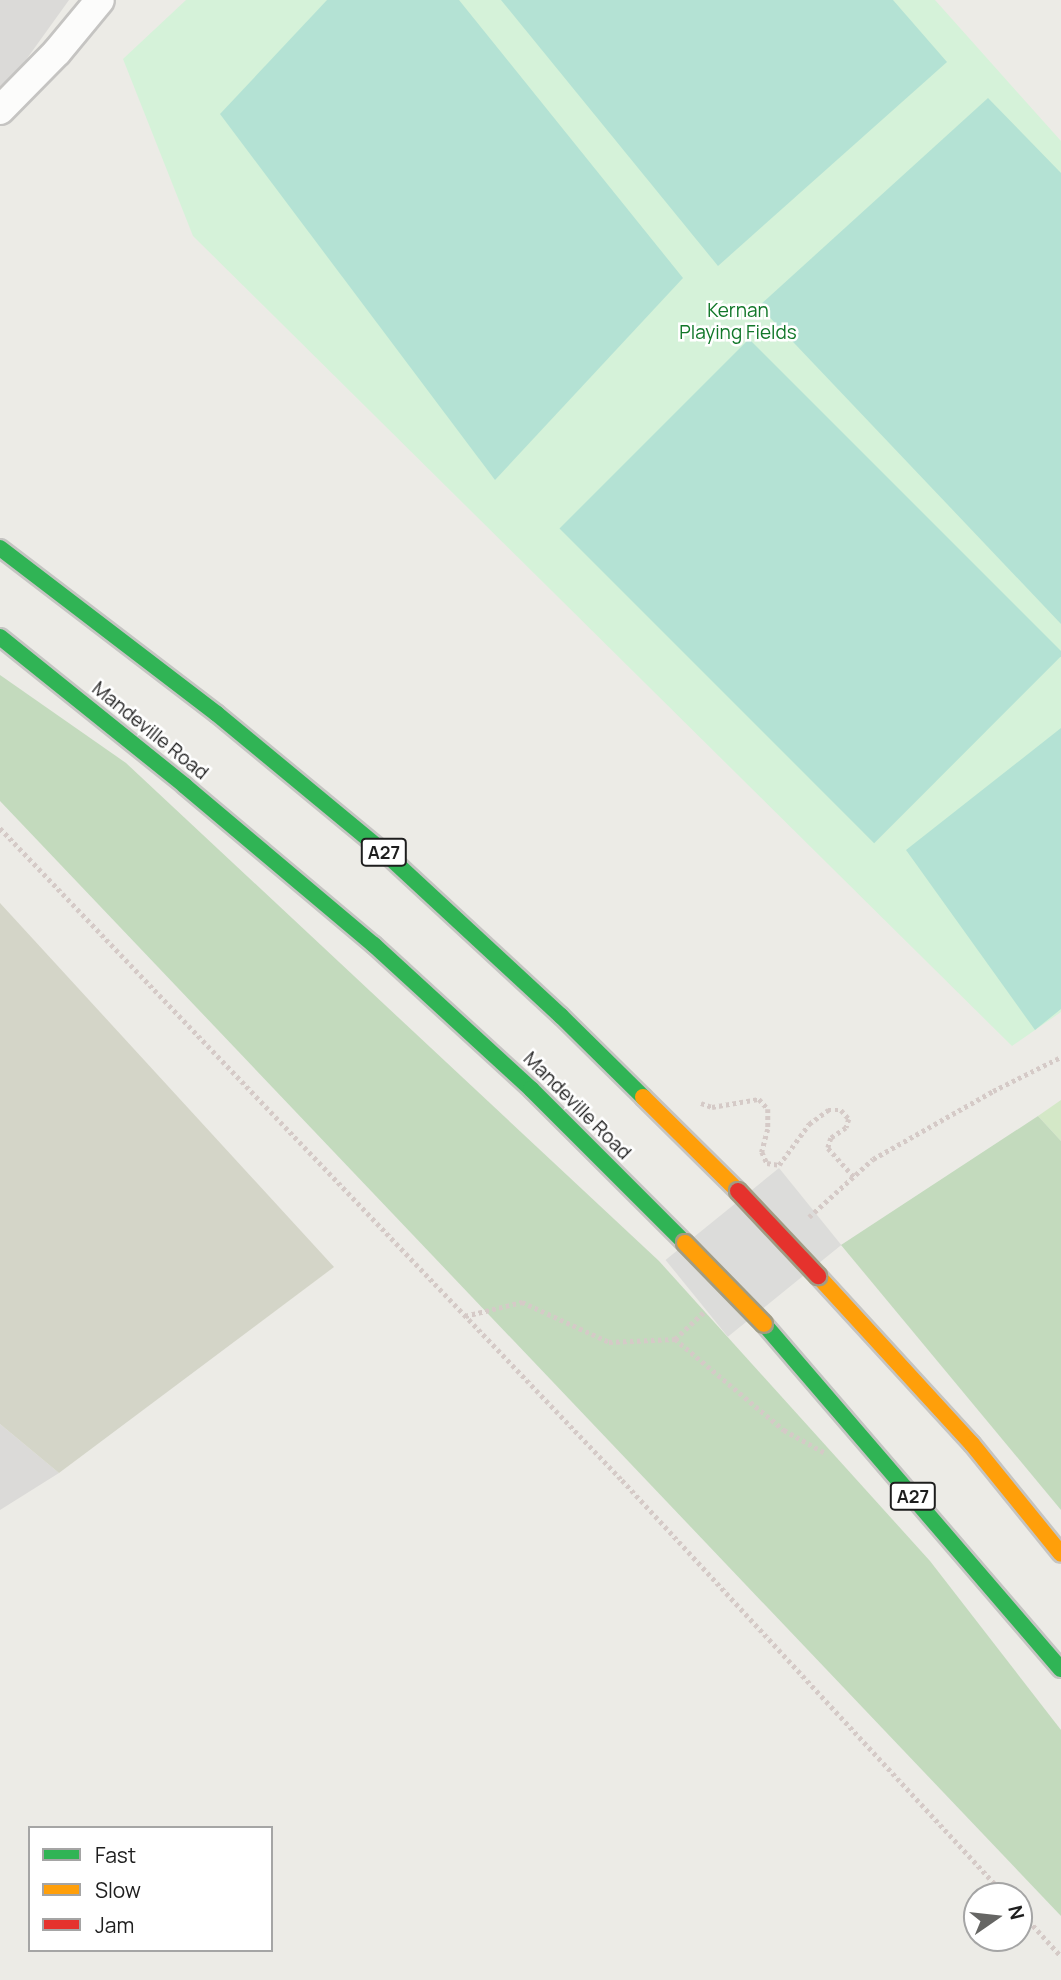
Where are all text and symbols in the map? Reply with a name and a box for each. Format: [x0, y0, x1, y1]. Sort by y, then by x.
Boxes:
park label: Kernan Playing Fields [679, 300, 797, 344]
street label: Mandeville Road [87, 677, 213, 785]
road number: A27 [360, 838, 408, 866]
street label: Mandeville Road [519, 1048, 635, 1164]
road number: A27 [888, 1482, 937, 1511]
legend [28, 1826, 273, 1952]
text: Fast [95, 1841, 136, 1869]
text: Slow [95, 1876, 141, 1904]
north arrow [963, 1882, 1033, 1952]
text: N [1002, 1903, 1031, 1922]
text: Jam [95, 1911, 134, 1939]

